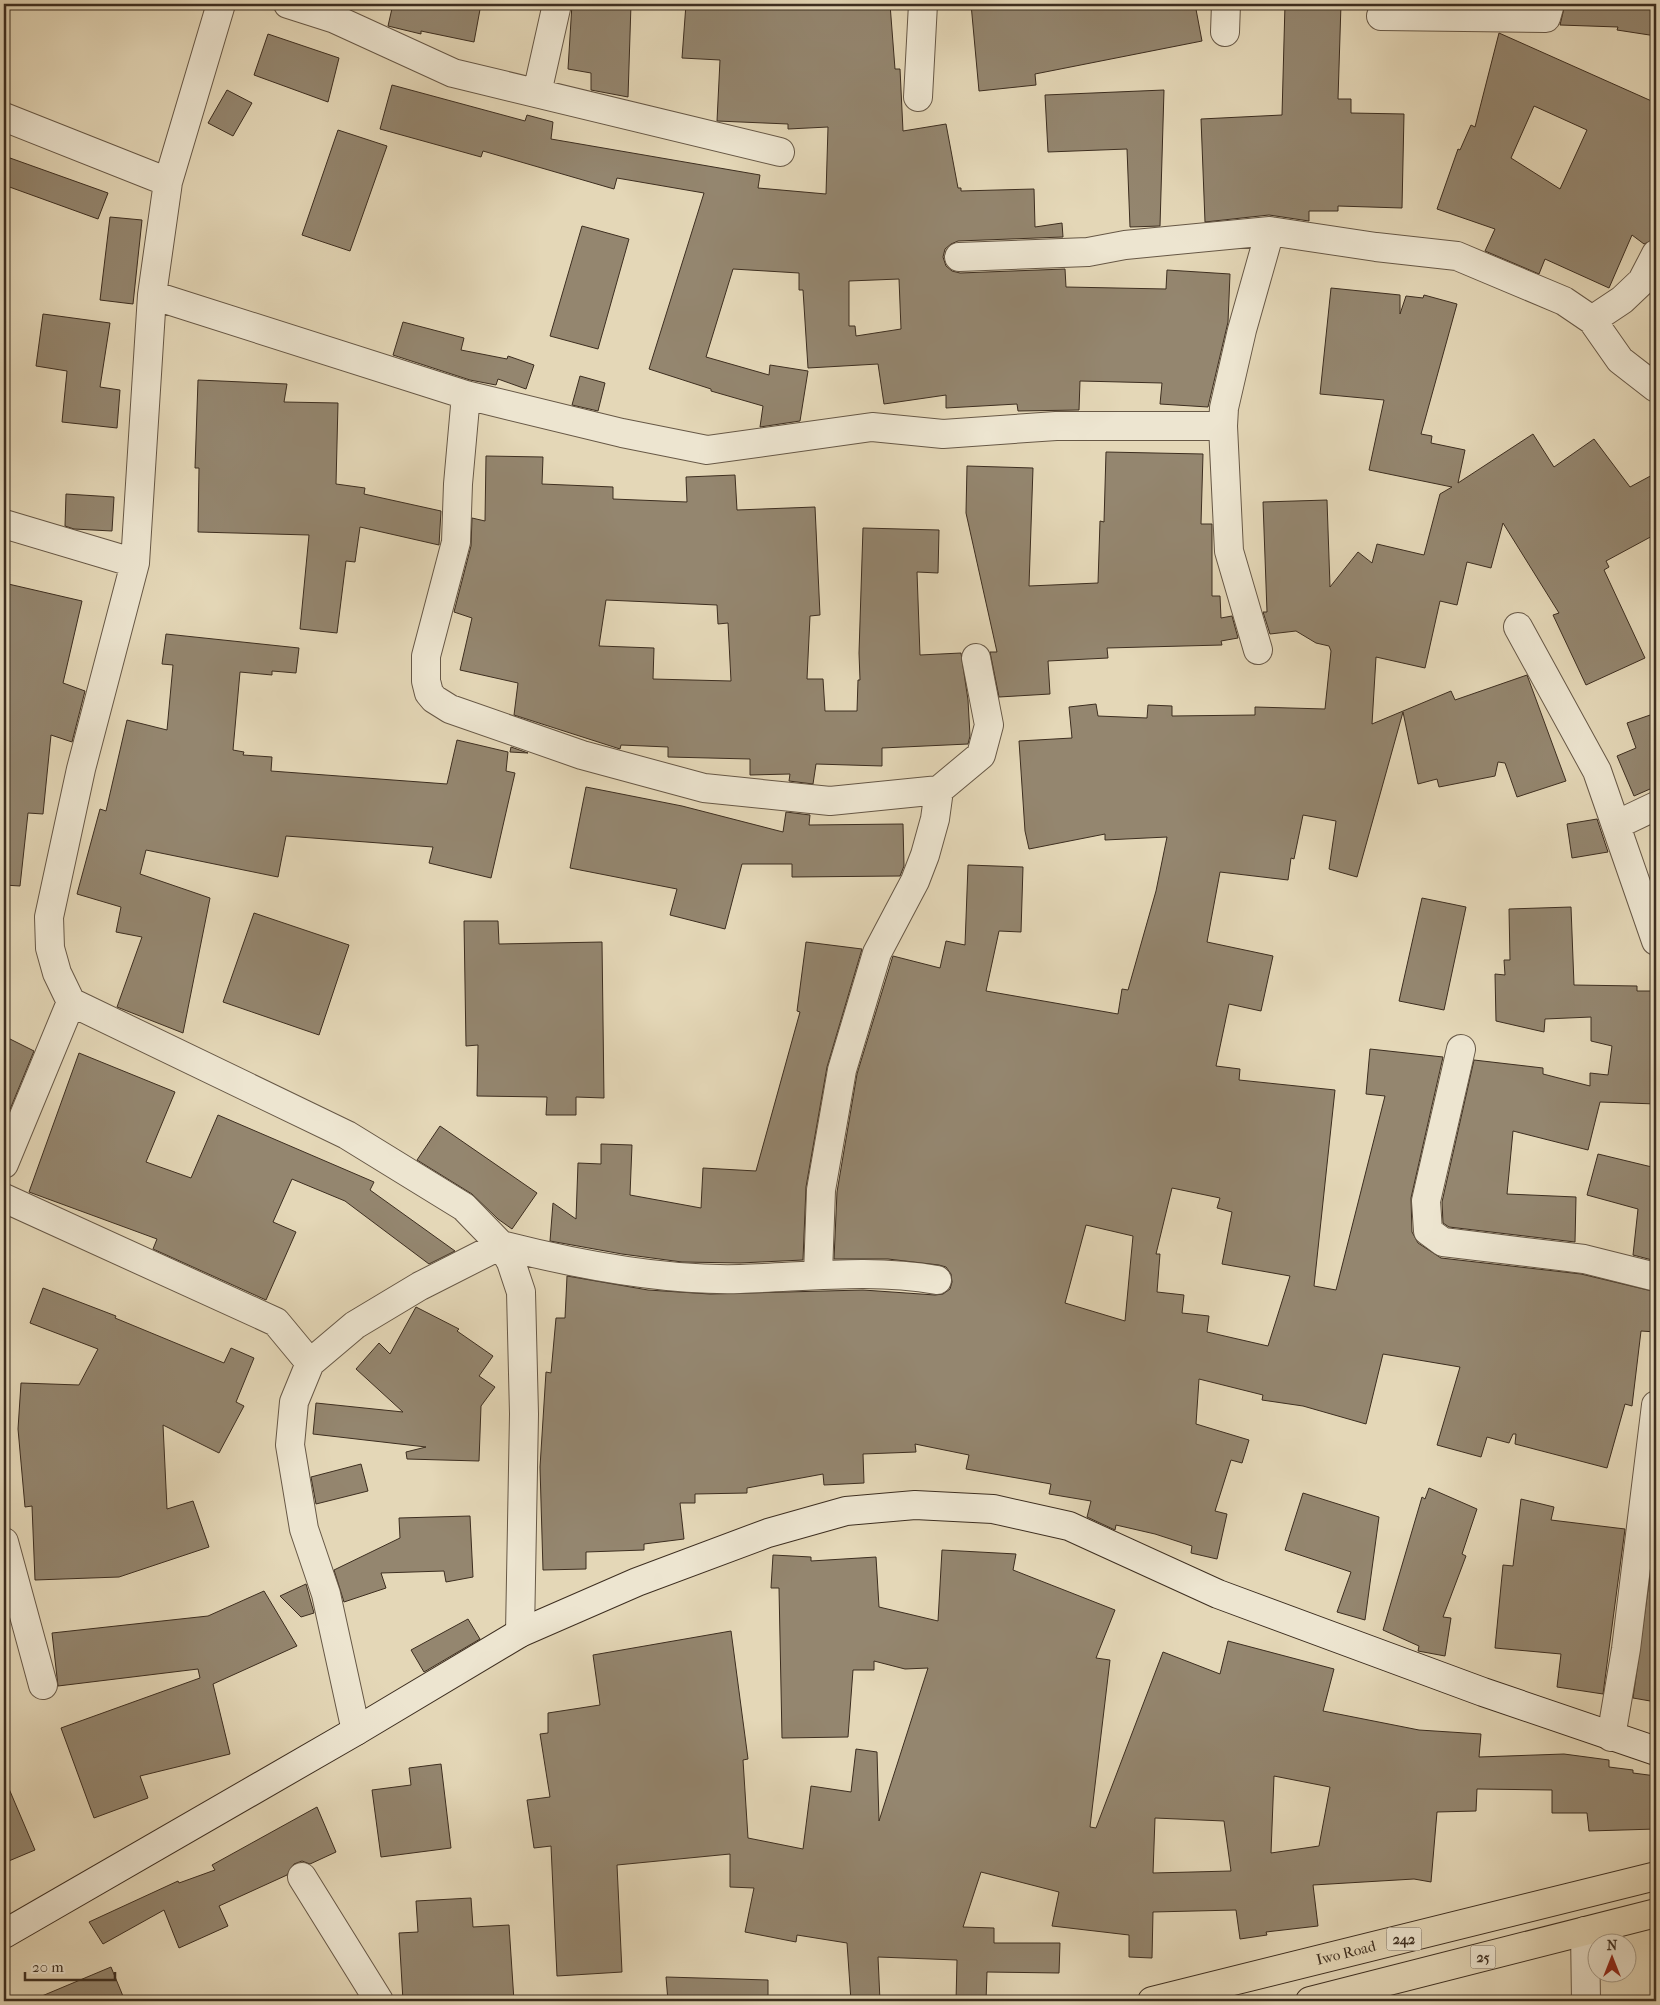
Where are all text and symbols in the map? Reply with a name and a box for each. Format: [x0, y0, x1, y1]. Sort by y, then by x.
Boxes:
road number: 242 [1386, 1928, 1422, 1950]
north arrow [1588, 1932, 1638, 1982]
street label: Iwo Road [1315, 1937, 1379, 1969]
text: N [1607, 1937, 1618, 1954]
road number: 25 [1470, 1945, 1496, 1968]
scale bar [25, 1950, 115, 1982]
text: 20 m [32, 1958, 64, 1976]

